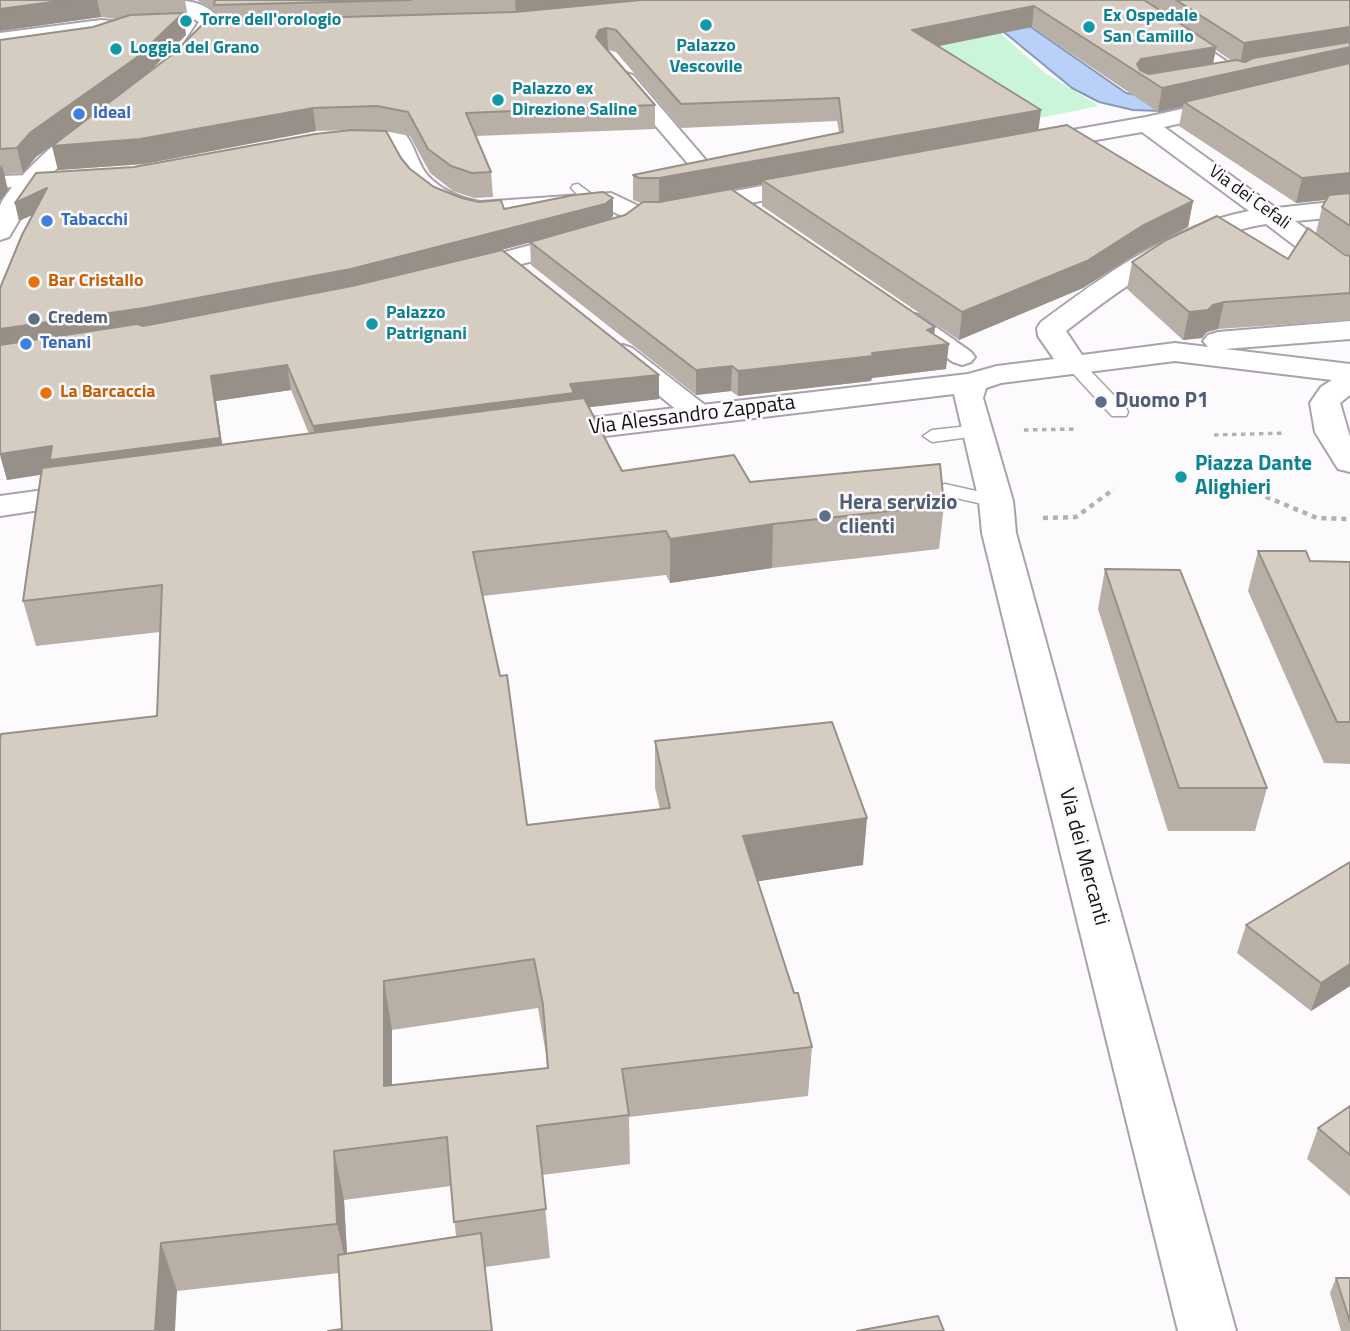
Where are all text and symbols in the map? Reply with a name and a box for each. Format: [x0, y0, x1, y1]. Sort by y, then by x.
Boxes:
place label: Ex Ospedale San Camillo [1103, 6, 1198, 48]
place label: Torre dell'orologio [200, 10, 341, 32]
marker: Torre dell'orologio [178, 13, 194, 29]
marker: Palazzo Vescovile [698, 17, 714, 33]
marker: Ex Ospedale San Camillo [1081, 19, 1097, 35]
place label: Palazzo Vescovile [669, 36, 743, 78]
place label: Loggia del Grano [130, 38, 259, 60]
marker: Loggia del Grano [108, 41, 124, 57]
place label: Palazzo ex Direzione Saline [512, 79, 637, 122]
marker: Palazzo ex Direzione Saline [490, 92, 506, 108]
place label: Ideal [93, 103, 131, 125]
marker: Ideal [71, 106, 87, 122]
street label: Via dei Cefali [1204, 161, 1294, 235]
place label: Tabacchi [61, 210, 128, 232]
marker: Tabacchi [39, 213, 55, 229]
place label: Bar Cristallo [48, 271, 143, 293]
marker: Bar Cristallo [26, 274, 42, 290]
place label: Palazzo Patrignani [386, 303, 467, 346]
place label: Credem [48, 308, 108, 330]
marker: Credem [26, 311, 42, 327]
marker: Palazzo Patrignani [364, 316, 380, 332]
place label: Tenani [40, 333, 91, 355]
marker: Tenani [18, 336, 34, 352]
place label: La Barcaccia [60, 382, 156, 404]
marker: La Barcaccia [38, 385, 54, 401]
place label: Duomo P1 [1115, 389, 1209, 415]
street label: Via Alessandro Zappata [588, 391, 796, 441]
marker: Duomo P1 [1093, 394, 1109, 410]
place label: Piazza Dante Alighieri [1195, 452, 1312, 502]
marker: Piazza Dante Alighieri [1173, 469, 1189, 485]
place label: Hera servizio clienti [839, 491, 957, 541]
marker: Hera servizio clienti [817, 508, 833, 524]
street label: Via dei Mercanti [1053, 786, 1113, 928]

